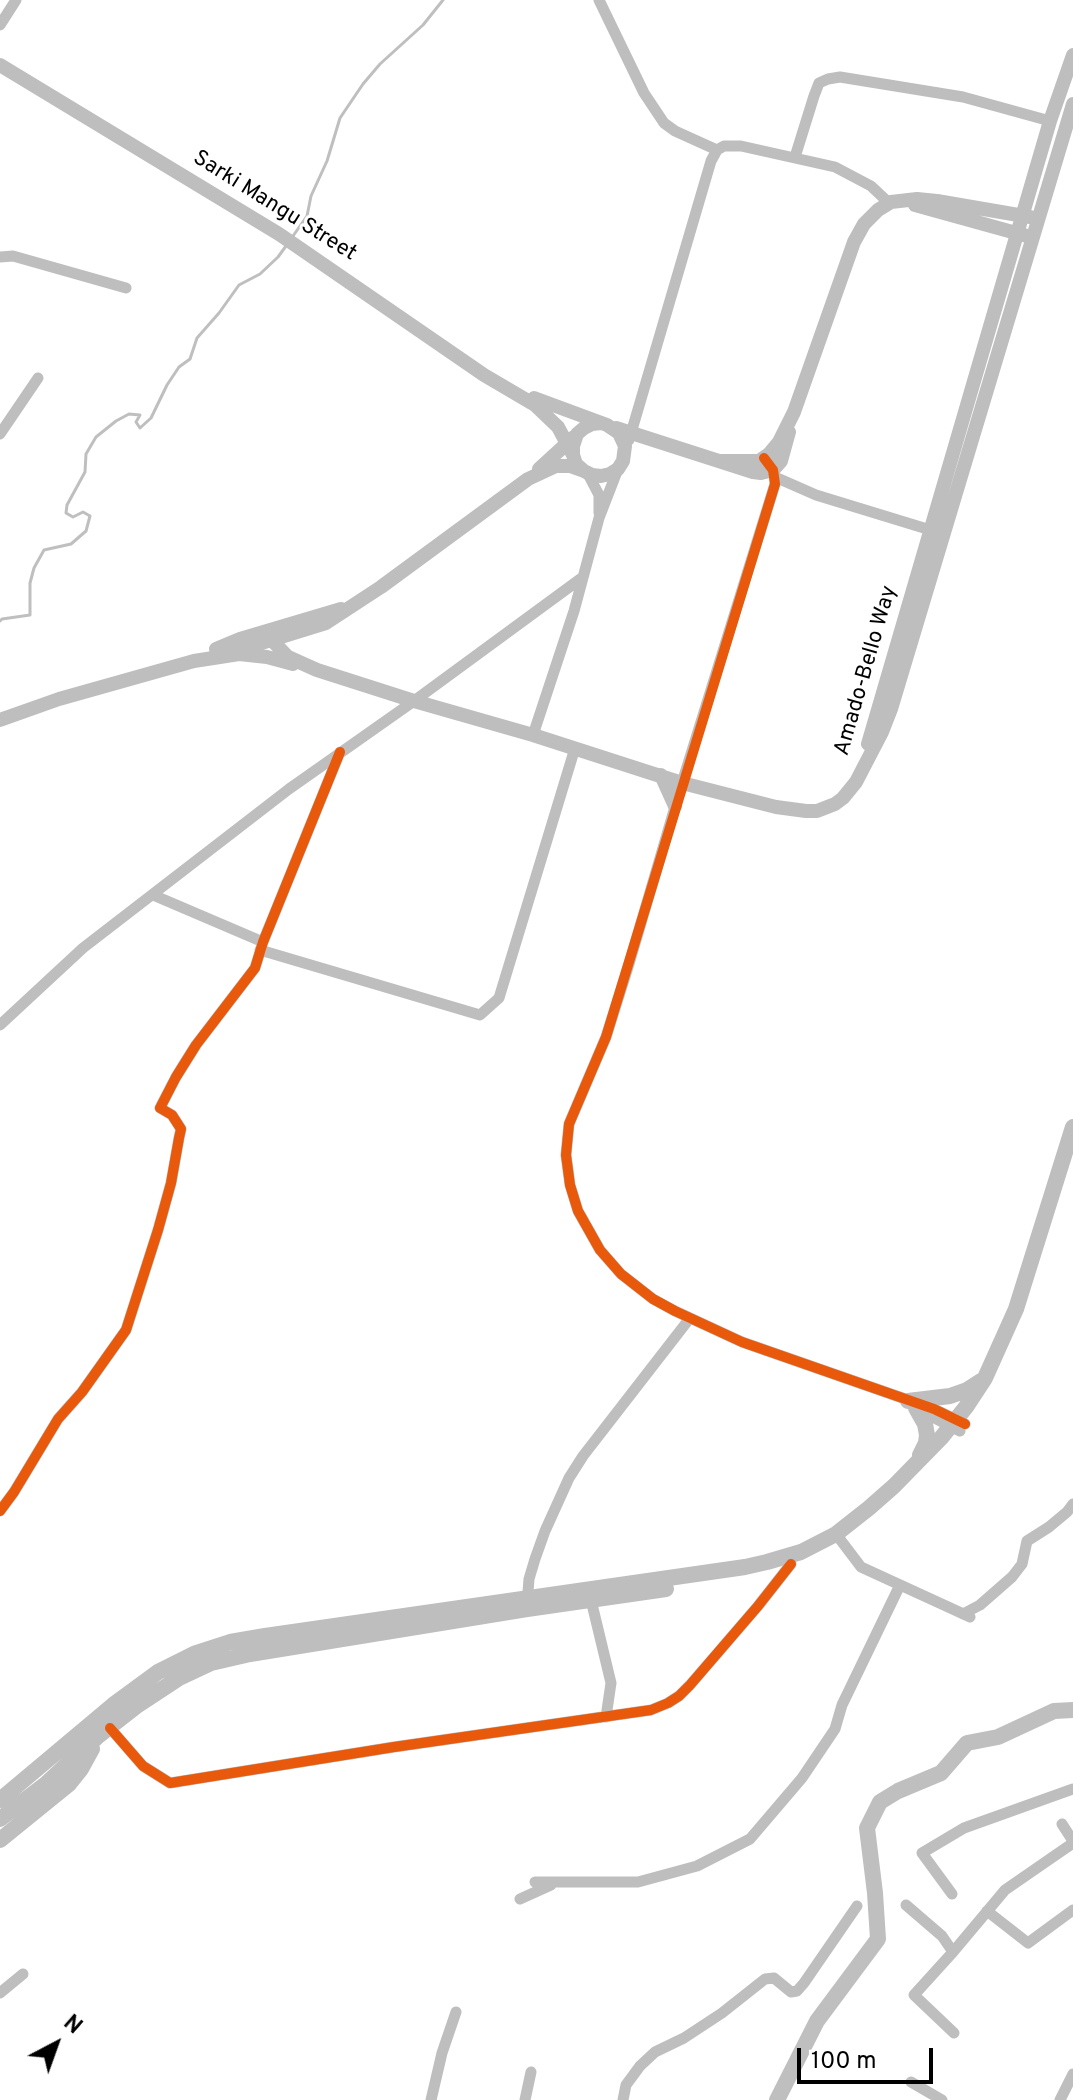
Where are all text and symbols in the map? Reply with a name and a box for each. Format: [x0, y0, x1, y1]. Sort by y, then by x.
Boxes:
street label: Sarki Mangu Street [187, 146, 361, 268]
street label: Amado-Bello Way [830, 583, 904, 759]
north arrow [16, 2004, 96, 2084]
text: N [57, 2010, 87, 2041]
scale bar [801, 2032, 937, 2082]
text: 100 m [811, 2047, 877, 2077]

